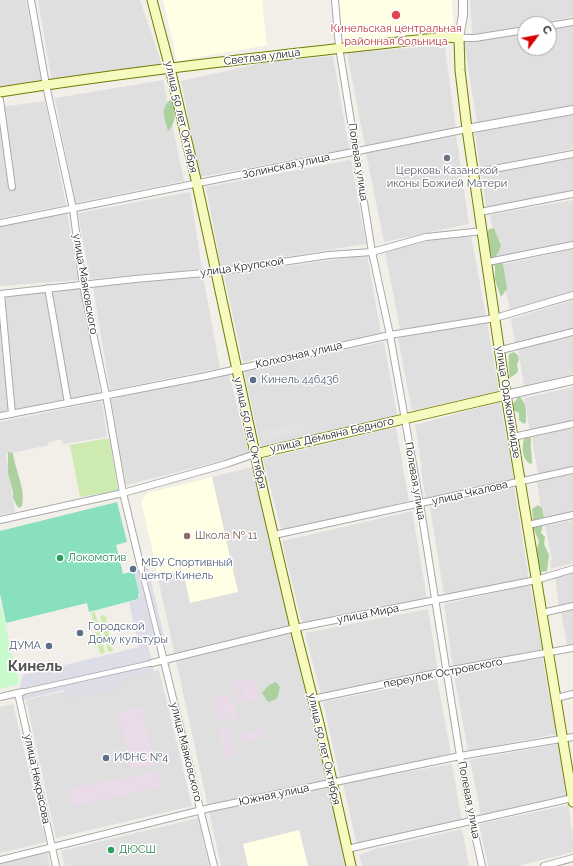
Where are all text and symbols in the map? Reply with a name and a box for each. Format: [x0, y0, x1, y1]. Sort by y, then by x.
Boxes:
marker: Кинельская центральная районная больница [390, 9, 402, 21]
north arrow [517, 16, 557, 56]
place label: Кинельская центральная районная больница [330, 22, 462, 48]
text: С [539, 23, 554, 37]
street label: Светлая улица [223, 46, 301, 68]
street label: улица 50 лет Октября [162, 60, 200, 174]
street label: Полевая улица [345, 122, 371, 202]
street label: Золинская улица [241, 150, 331, 182]
marker: Церковь Казанской иконы Божией Матери [442, 153, 452, 163]
place label: Церковь Казанской иконы Божией Матери [387, 164, 507, 190]
street label: улица Маяковского [70, 233, 100, 335]
street label: улица Крупской [199, 255, 285, 279]
street label: Колхозная улица [254, 339, 344, 371]
street label: улица Орджоникидзе [493, 345, 523, 459]
place label: Кинель 446436 [261, 373, 339, 387]
marker: Кинель 446436 [248, 375, 258, 385]
street label: улица 50 лет Октября [231, 376, 269, 490]
street label: улица Демьяна Бедного [269, 414, 395, 456]
street label: Полевая улица [402, 441, 428, 521]
street label: улица Чкалова [431, 478, 509, 508]
place label: Школа № 11 [195, 529, 257, 543]
marker: Школа № 11 [182, 531, 192, 541]
place label: Локомотив [68, 551, 126, 565]
marker: Локомотив [55, 553, 65, 563]
place label: МБУ Спортивный центр Кинель [141, 556, 233, 582]
marker: МБУ Спортивный центр Кинель [128, 564, 138, 574]
street label: улица Мира [336, 602, 400, 626]
place label: Городской Дому культуры [88, 620, 168, 646]
marker: Городской Дому культуры [75, 628, 85, 638]
place label: ДУМА [9, 639, 41, 653]
marker: ДУМА [44, 641, 54, 651]
street label: переулок Островского [382, 655, 504, 691]
district label: Кинель [8, 657, 62, 675]
street label: улица 50 лет Октября [305, 692, 343, 806]
street label: улица Маяковского [167, 701, 205, 803]
street label: улица Некрасова [21, 733, 53, 825]
place label: ИФНС №4 [114, 751, 168, 765]
marker: ИФНС №4 [101, 753, 111, 763]
street label: Полевая улица [455, 760, 483, 840]
street label: Южная улица [238, 781, 310, 809]
place label: ДЮСШ [119, 843, 156, 857]
marker: ДЮСШ [106, 845, 116, 855]

